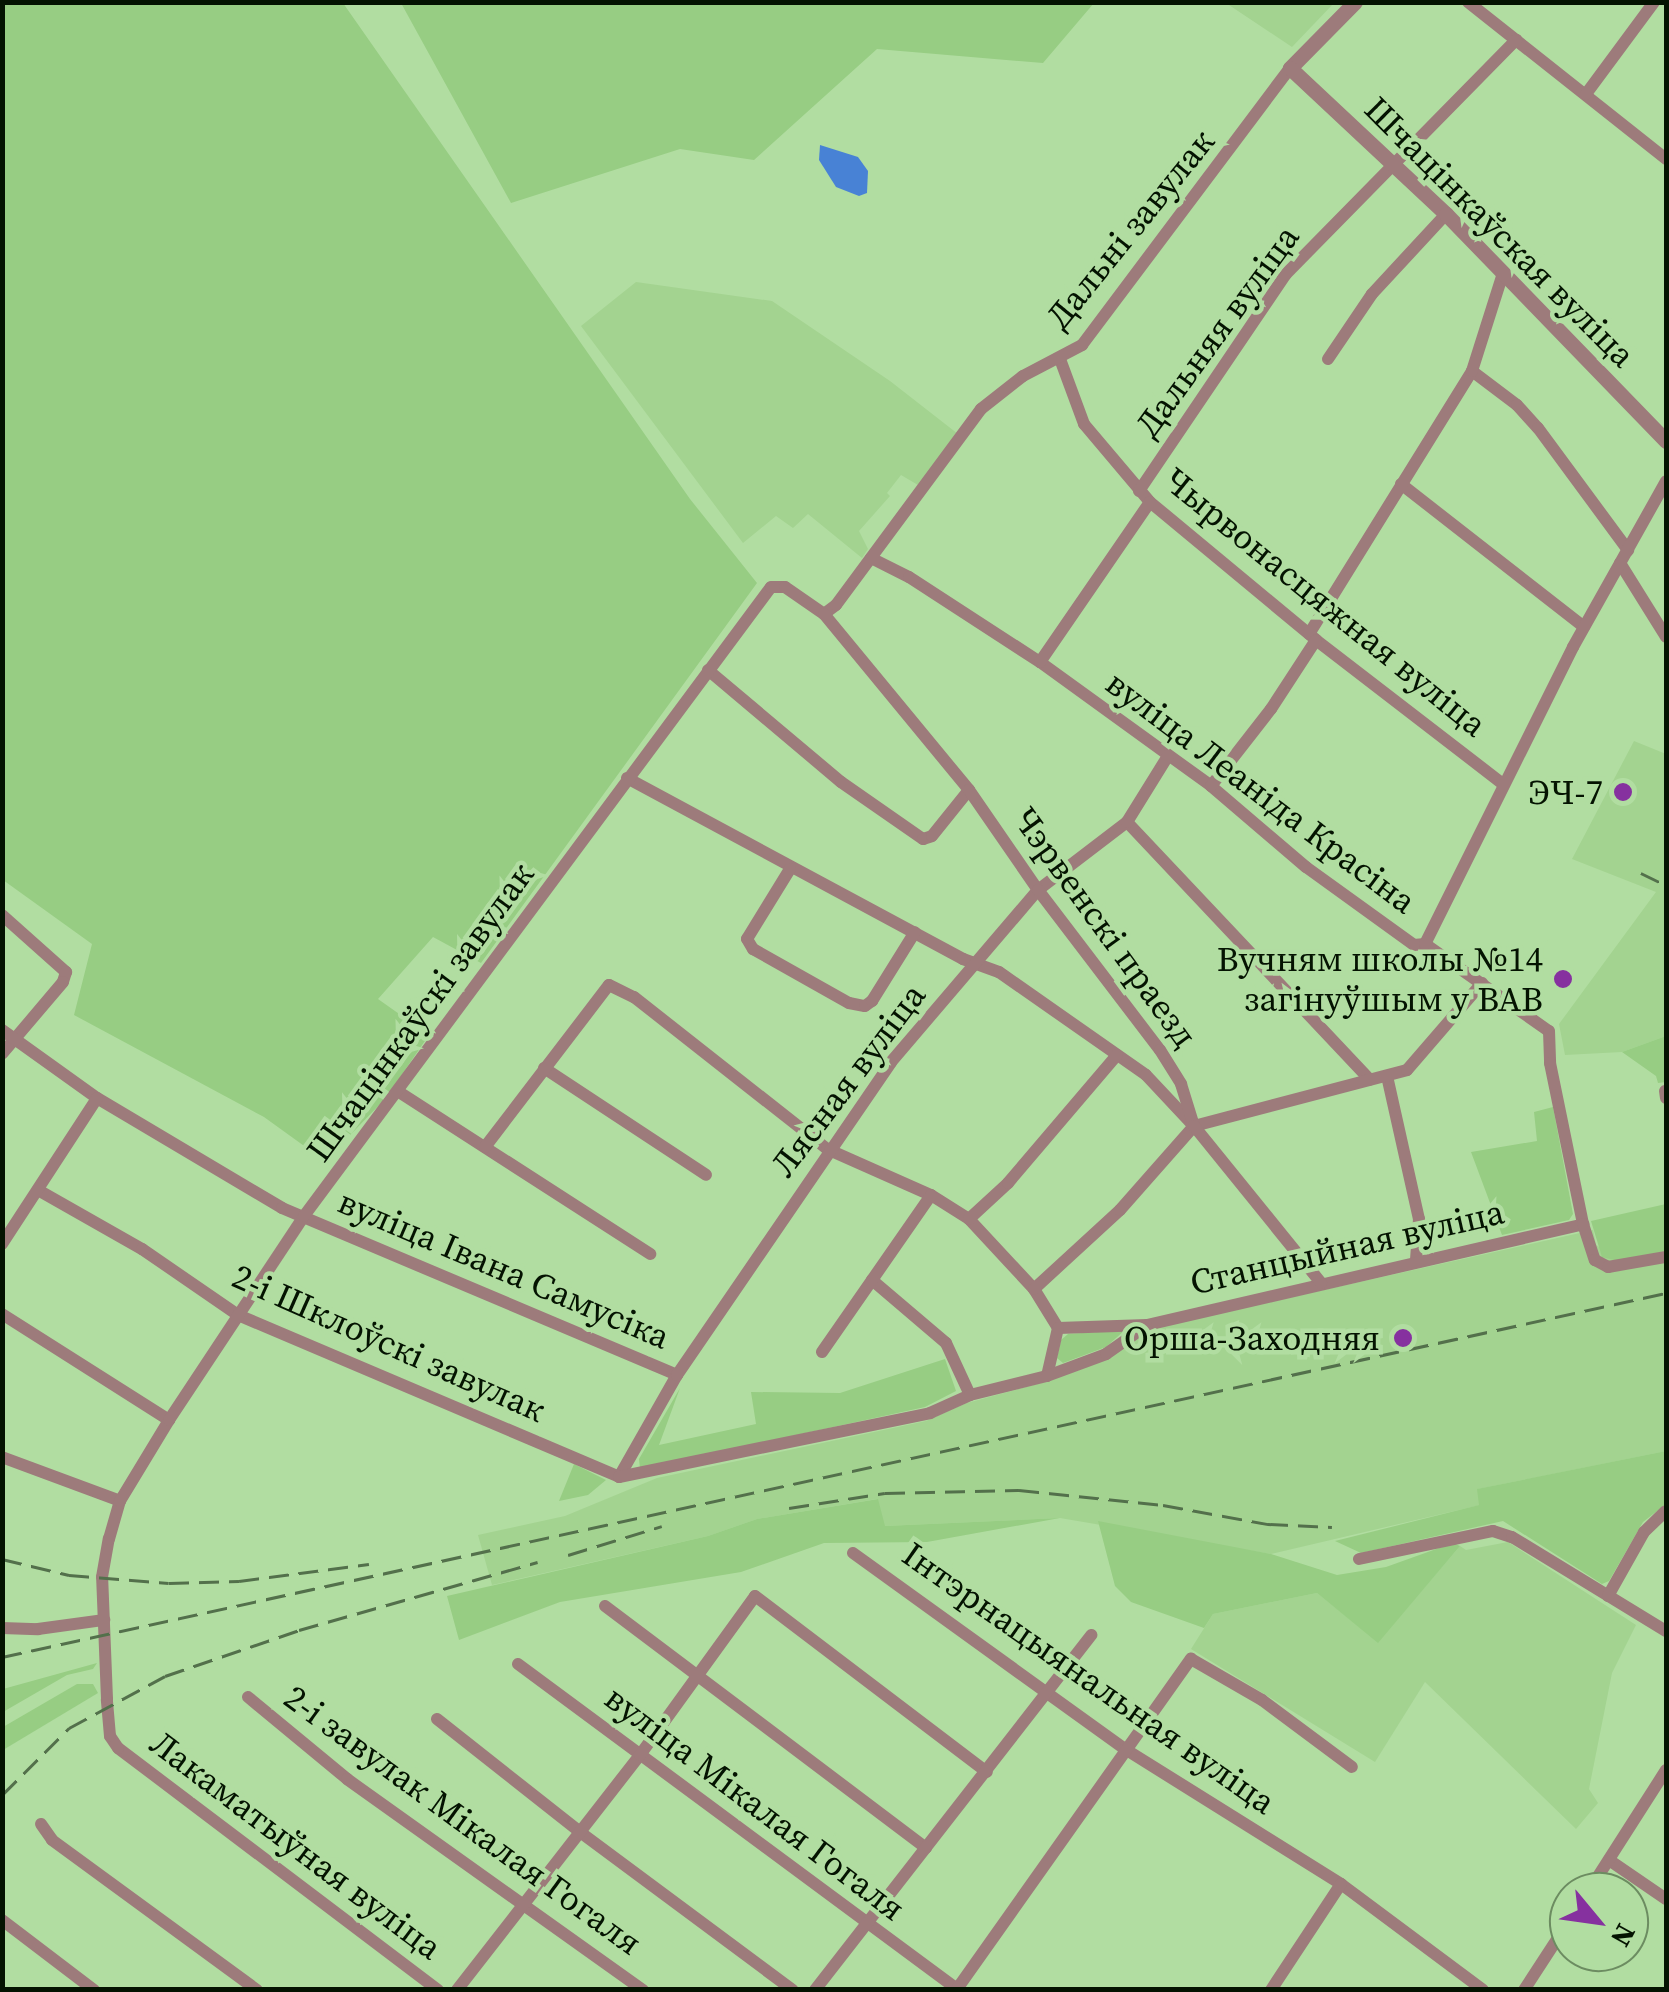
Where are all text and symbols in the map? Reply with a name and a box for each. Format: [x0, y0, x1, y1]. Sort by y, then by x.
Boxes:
street label: Шчацінкаўская вуліца [1356, 88, 1644, 376]
street label: Дальні завулак [1037, 121, 1223, 337]
street label: Дальняя вуліца [1126, 217, 1308, 445]
street label: Чырвонасцяжная вуліца [1155, 459, 1495, 745]
street label: вуліца Леаніда Красіна [1098, 662, 1424, 922]
place label: ЭЧ-7 [1529, 771, 1603, 813]
marker: ЭЧ-7 [1612, 781, 1634, 803]
street label: Чэрвенскі праезд [1004, 799, 1206, 1055]
street label: Шчацінкаўскі завулак [297, 854, 543, 1170]
place label: Вучням школы №14 загінуўшым у ВАВ [1217, 938, 1543, 1020]
marker: Вучням школы №14 загінуўшым у ВАВ [1552, 968, 1574, 990]
street label: Лясная вуліца [762, 975, 934, 1185]
street label: вуліца Івана Самусіка [332, 1180, 676, 1358]
street label: Станцыйная вуліца [1186, 1190, 1508, 1304]
street label: 2-і Шклоўскі завулак [226, 1255, 552, 1431]
place label: Орша-Заходняя [1124, 1317, 1380, 1359]
marker: Орша-Заходняя [1390, 1325, 1416, 1351]
street label: Інтэрнацыянальная вуліца [894, 1533, 1284, 1823]
street label: 2-і завулак Мікалая Гогаля [276, 1676, 650, 1964]
street label: вуліца Мікалая Гогаля [597, 1676, 913, 1930]
street label: Лакаматыўная вуліца [142, 1722, 450, 1968]
north arrow [1549, 1872, 1649, 1972]
text: N [1602, 1917, 1645, 1954]

